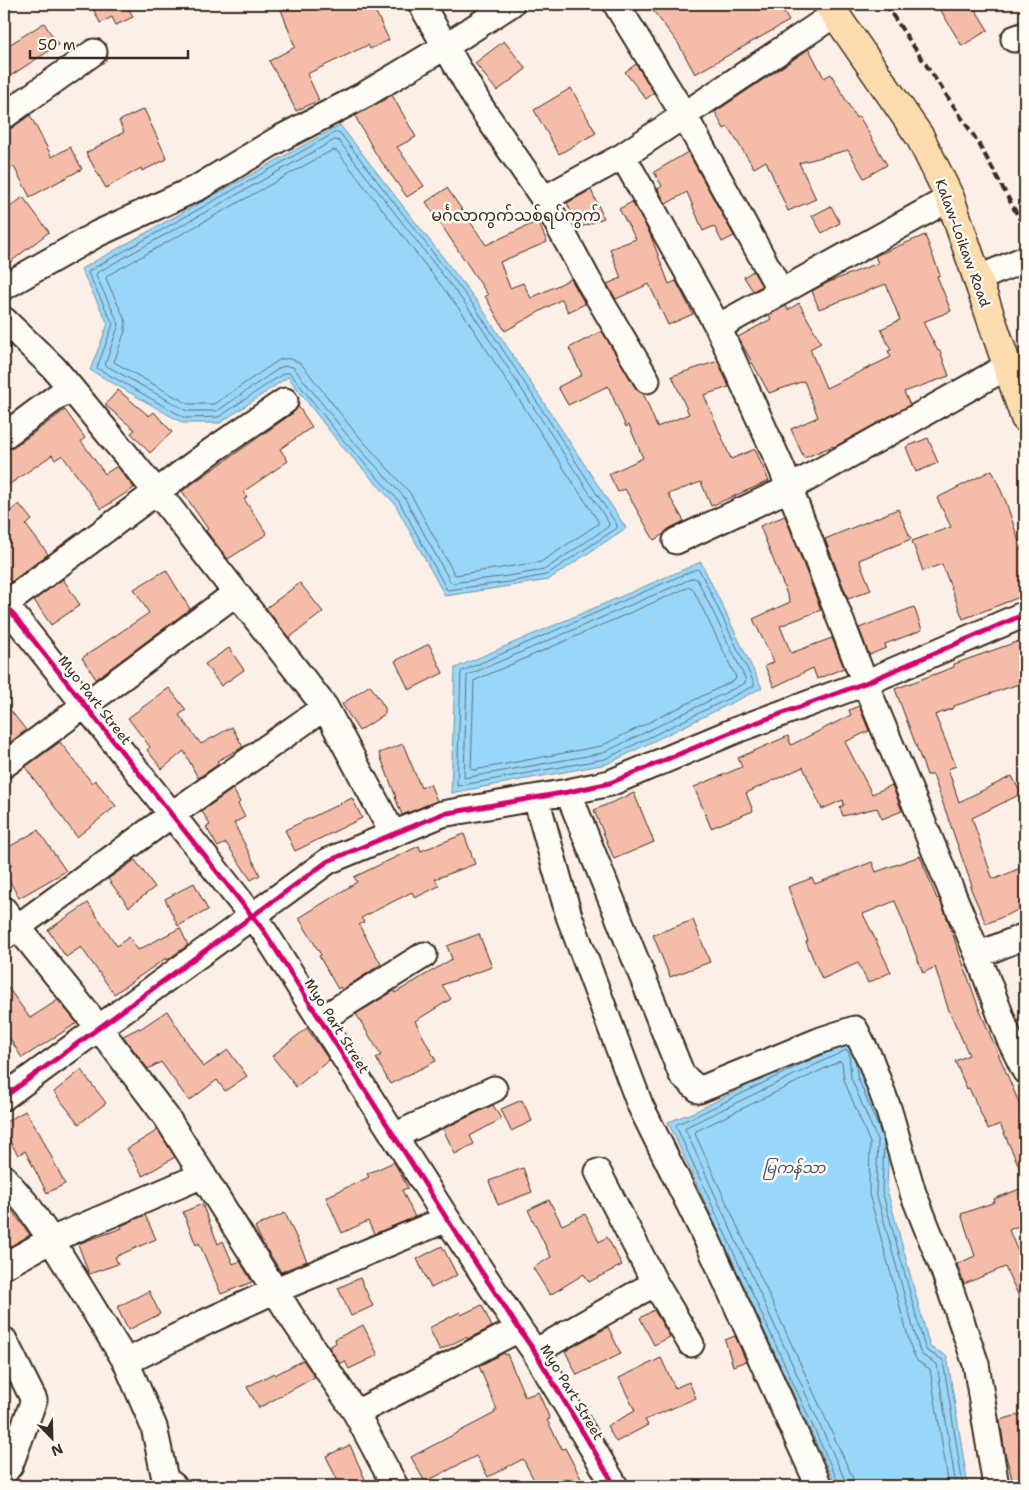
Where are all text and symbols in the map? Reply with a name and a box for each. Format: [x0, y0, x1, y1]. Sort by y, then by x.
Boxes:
scale bar [30, 28, 188, 60]
text: 50 m [38, 35, 76, 55]
street label: Kalaw-Loikaw Road [931, 176, 995, 310]
district label: မင်္ဂလာကွက်သစ်ရပ်ကွက် [431, 204, 601, 229]
street label: Myo Part Street [54, 652, 136, 748]
street label: Myo Part Street [301, 975, 373, 1077]
water label: မြကန်သာ [763, 1157, 827, 1180]
street label: Myo Part Street [536, 1341, 608, 1443]
north arrow [28, 1412, 78, 1462]
text: N [48, 1440, 66, 1460]

